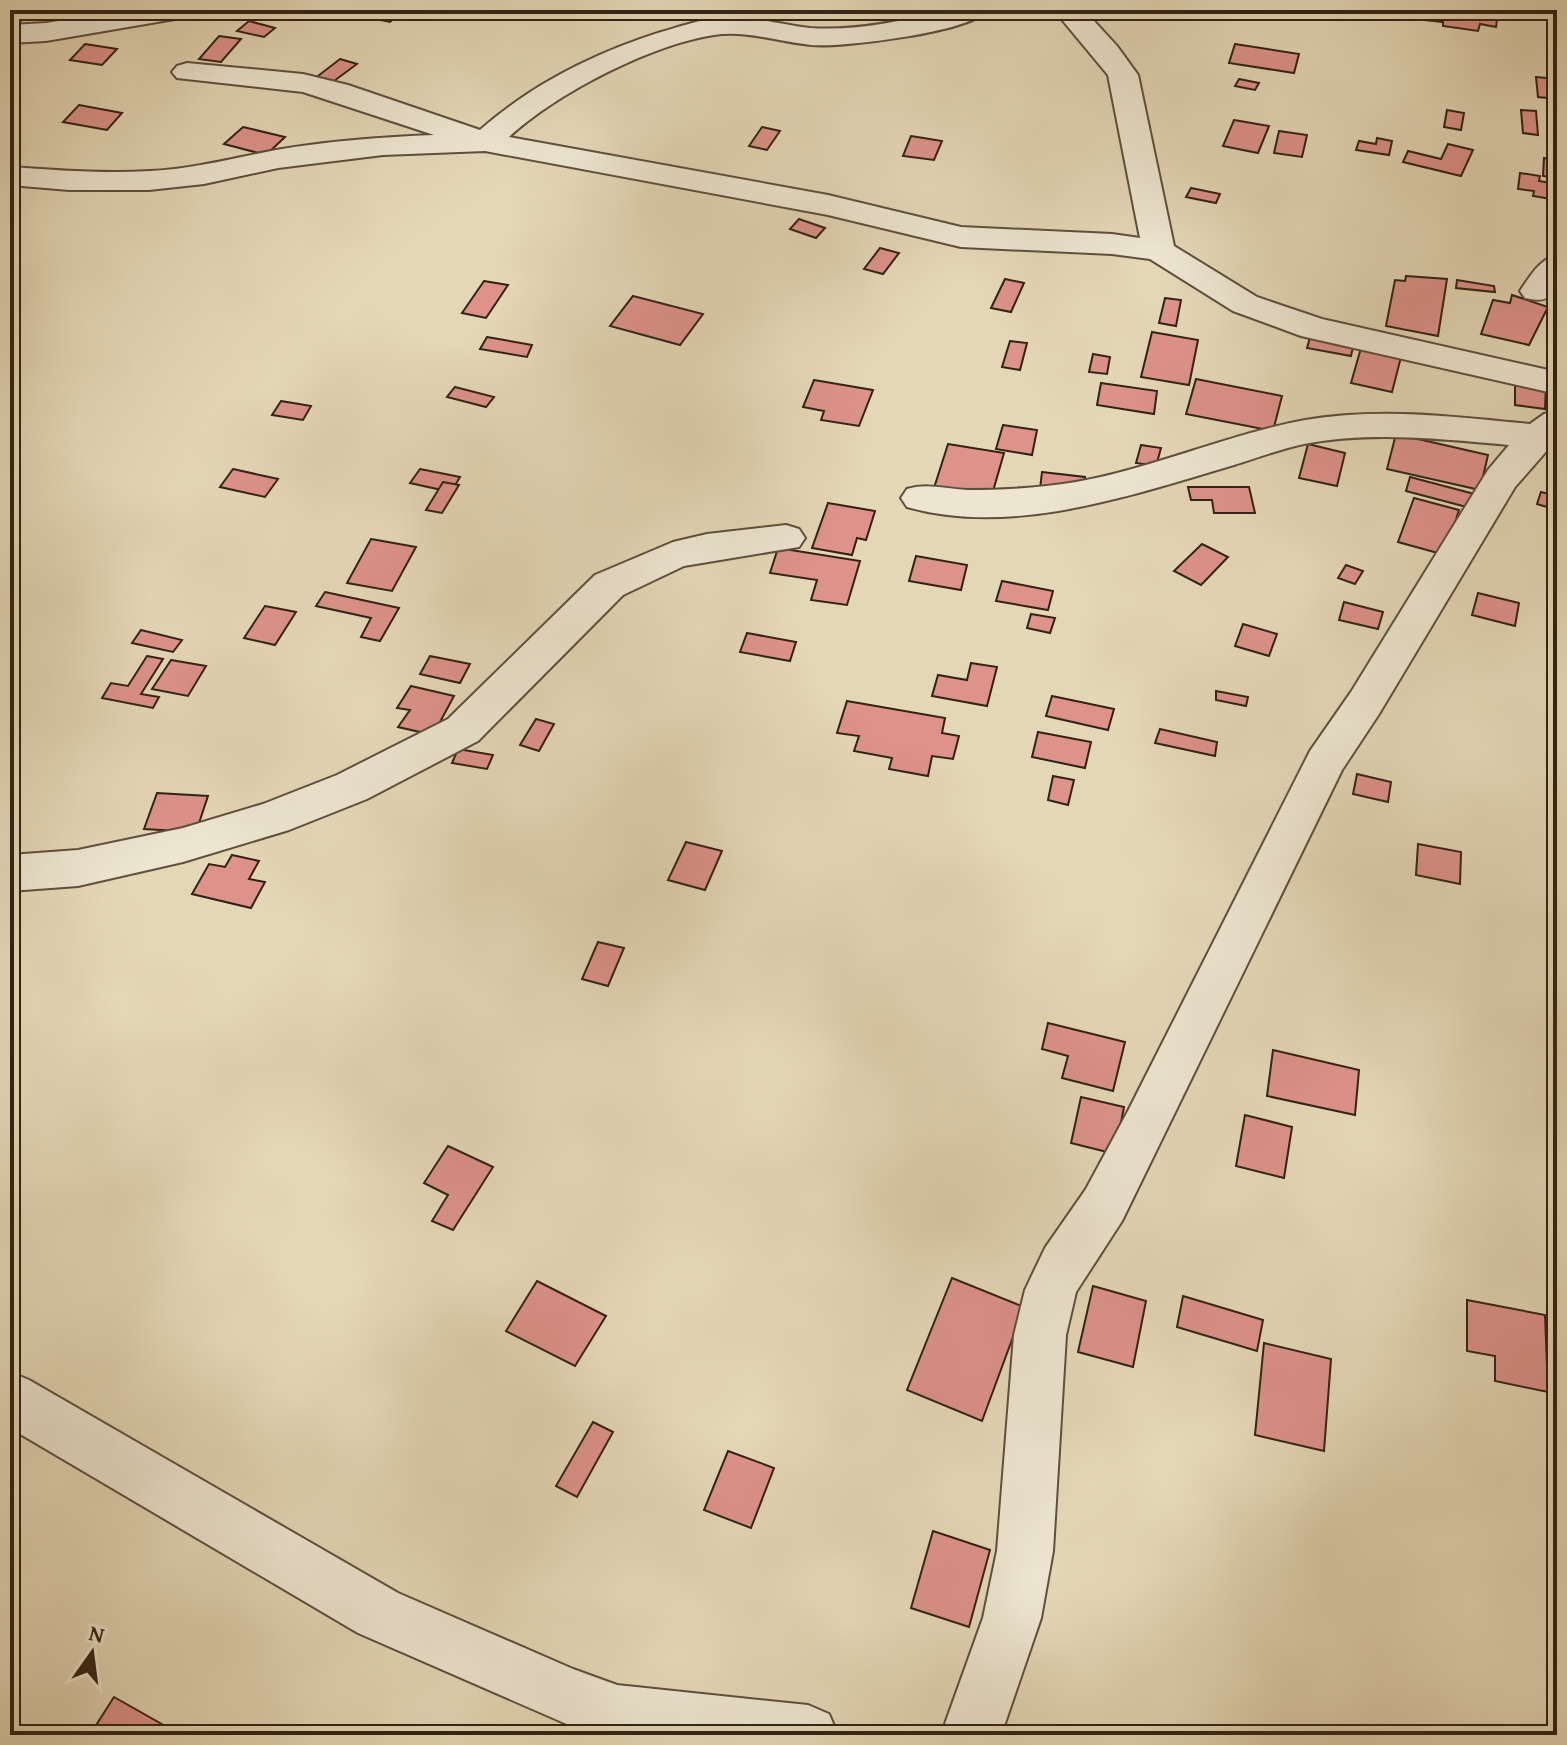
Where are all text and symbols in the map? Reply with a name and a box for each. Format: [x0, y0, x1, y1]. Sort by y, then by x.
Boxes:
north arrow [52, 1613, 132, 1693]
text: N [86, 1616, 108, 1651]

